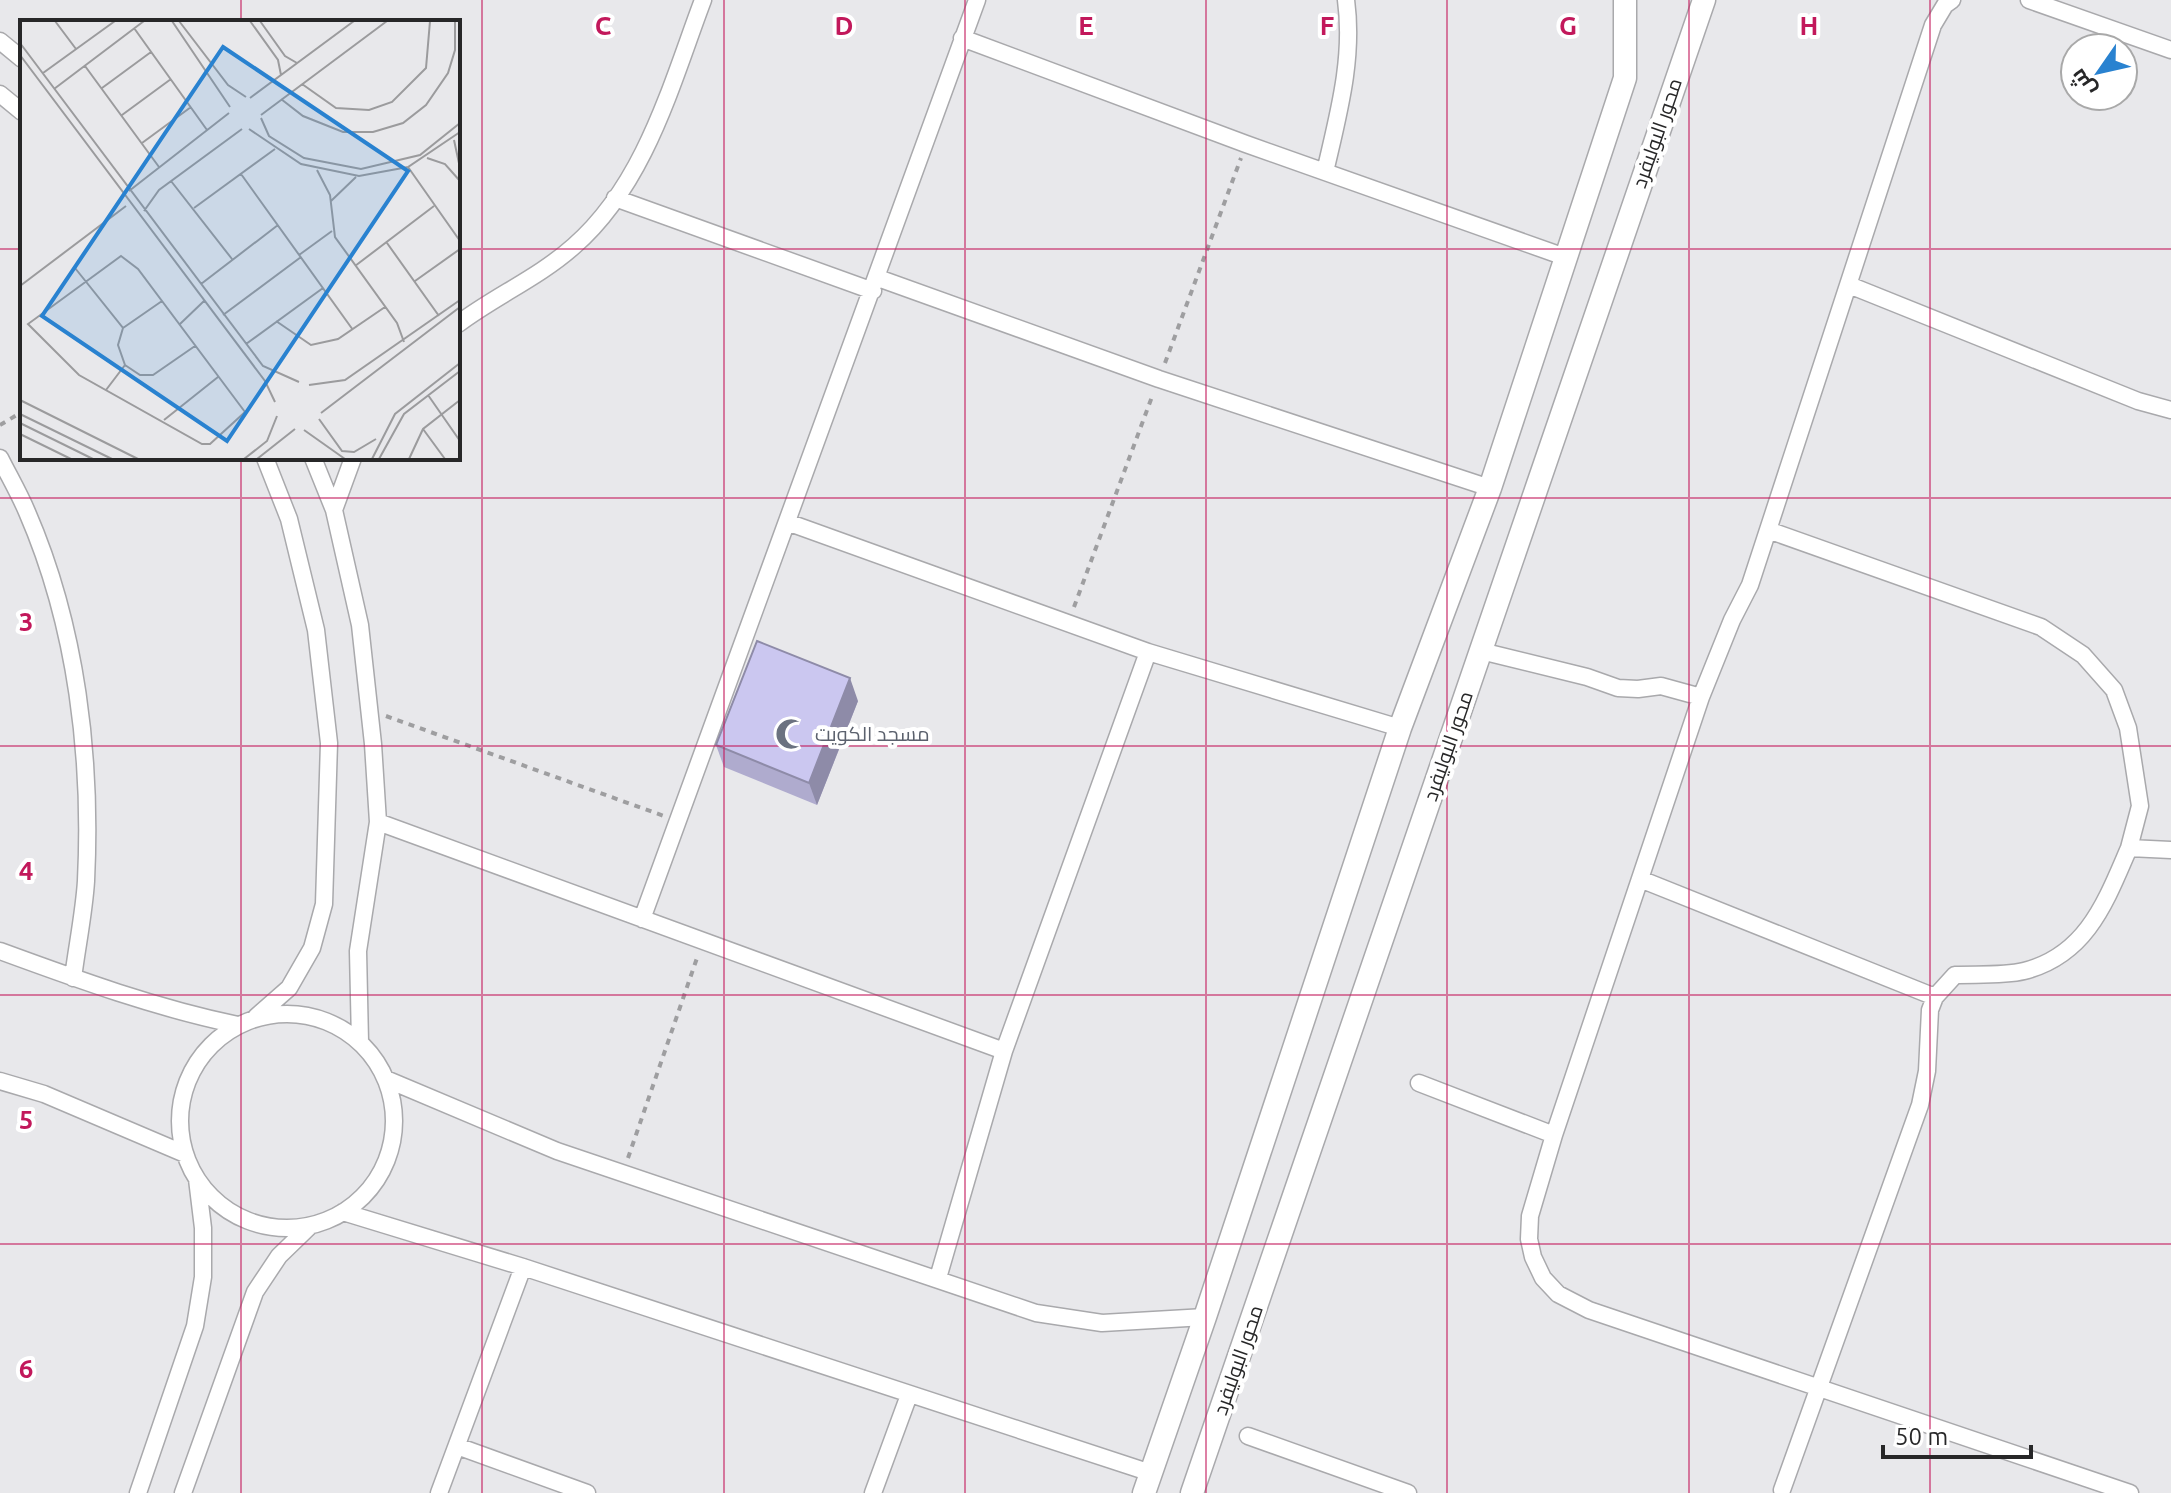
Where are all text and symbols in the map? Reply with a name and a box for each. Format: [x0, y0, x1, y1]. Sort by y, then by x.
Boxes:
text: C [595, 11, 612, 40]
text: D [835, 11, 853, 40]
text: E [1078, 11, 1094, 40]
text: F [1320, 11, 1334, 40]
text: G [1559, 11, 1577, 40]
text: H [1800, 11, 1818, 40]
inset map [20, 20, 460, 460]
north arrow [2059, 32, 2139, 112]
text: ش [2064, 64, 2102, 102]
street label: محور البوليفرد [1627, 75, 1687, 191]
text: 3 [19, 607, 33, 636]
street label: محور البوليفرد [1418, 688, 1478, 804]
mosque icon: مسجد الكويت [774, 717, 808, 751]
place label: مسجد الكويت [815, 722, 930, 746]
text: 4 [19, 856, 33, 885]
text: 5 [19, 1105, 33, 1134]
street label: محور البوليفرد [1208, 1302, 1268, 1418]
text: 6 [19, 1354, 33, 1383]
scale bar [1883, 1409, 2031, 1459]
text: 50 m [1895, 1423, 1948, 1450]

